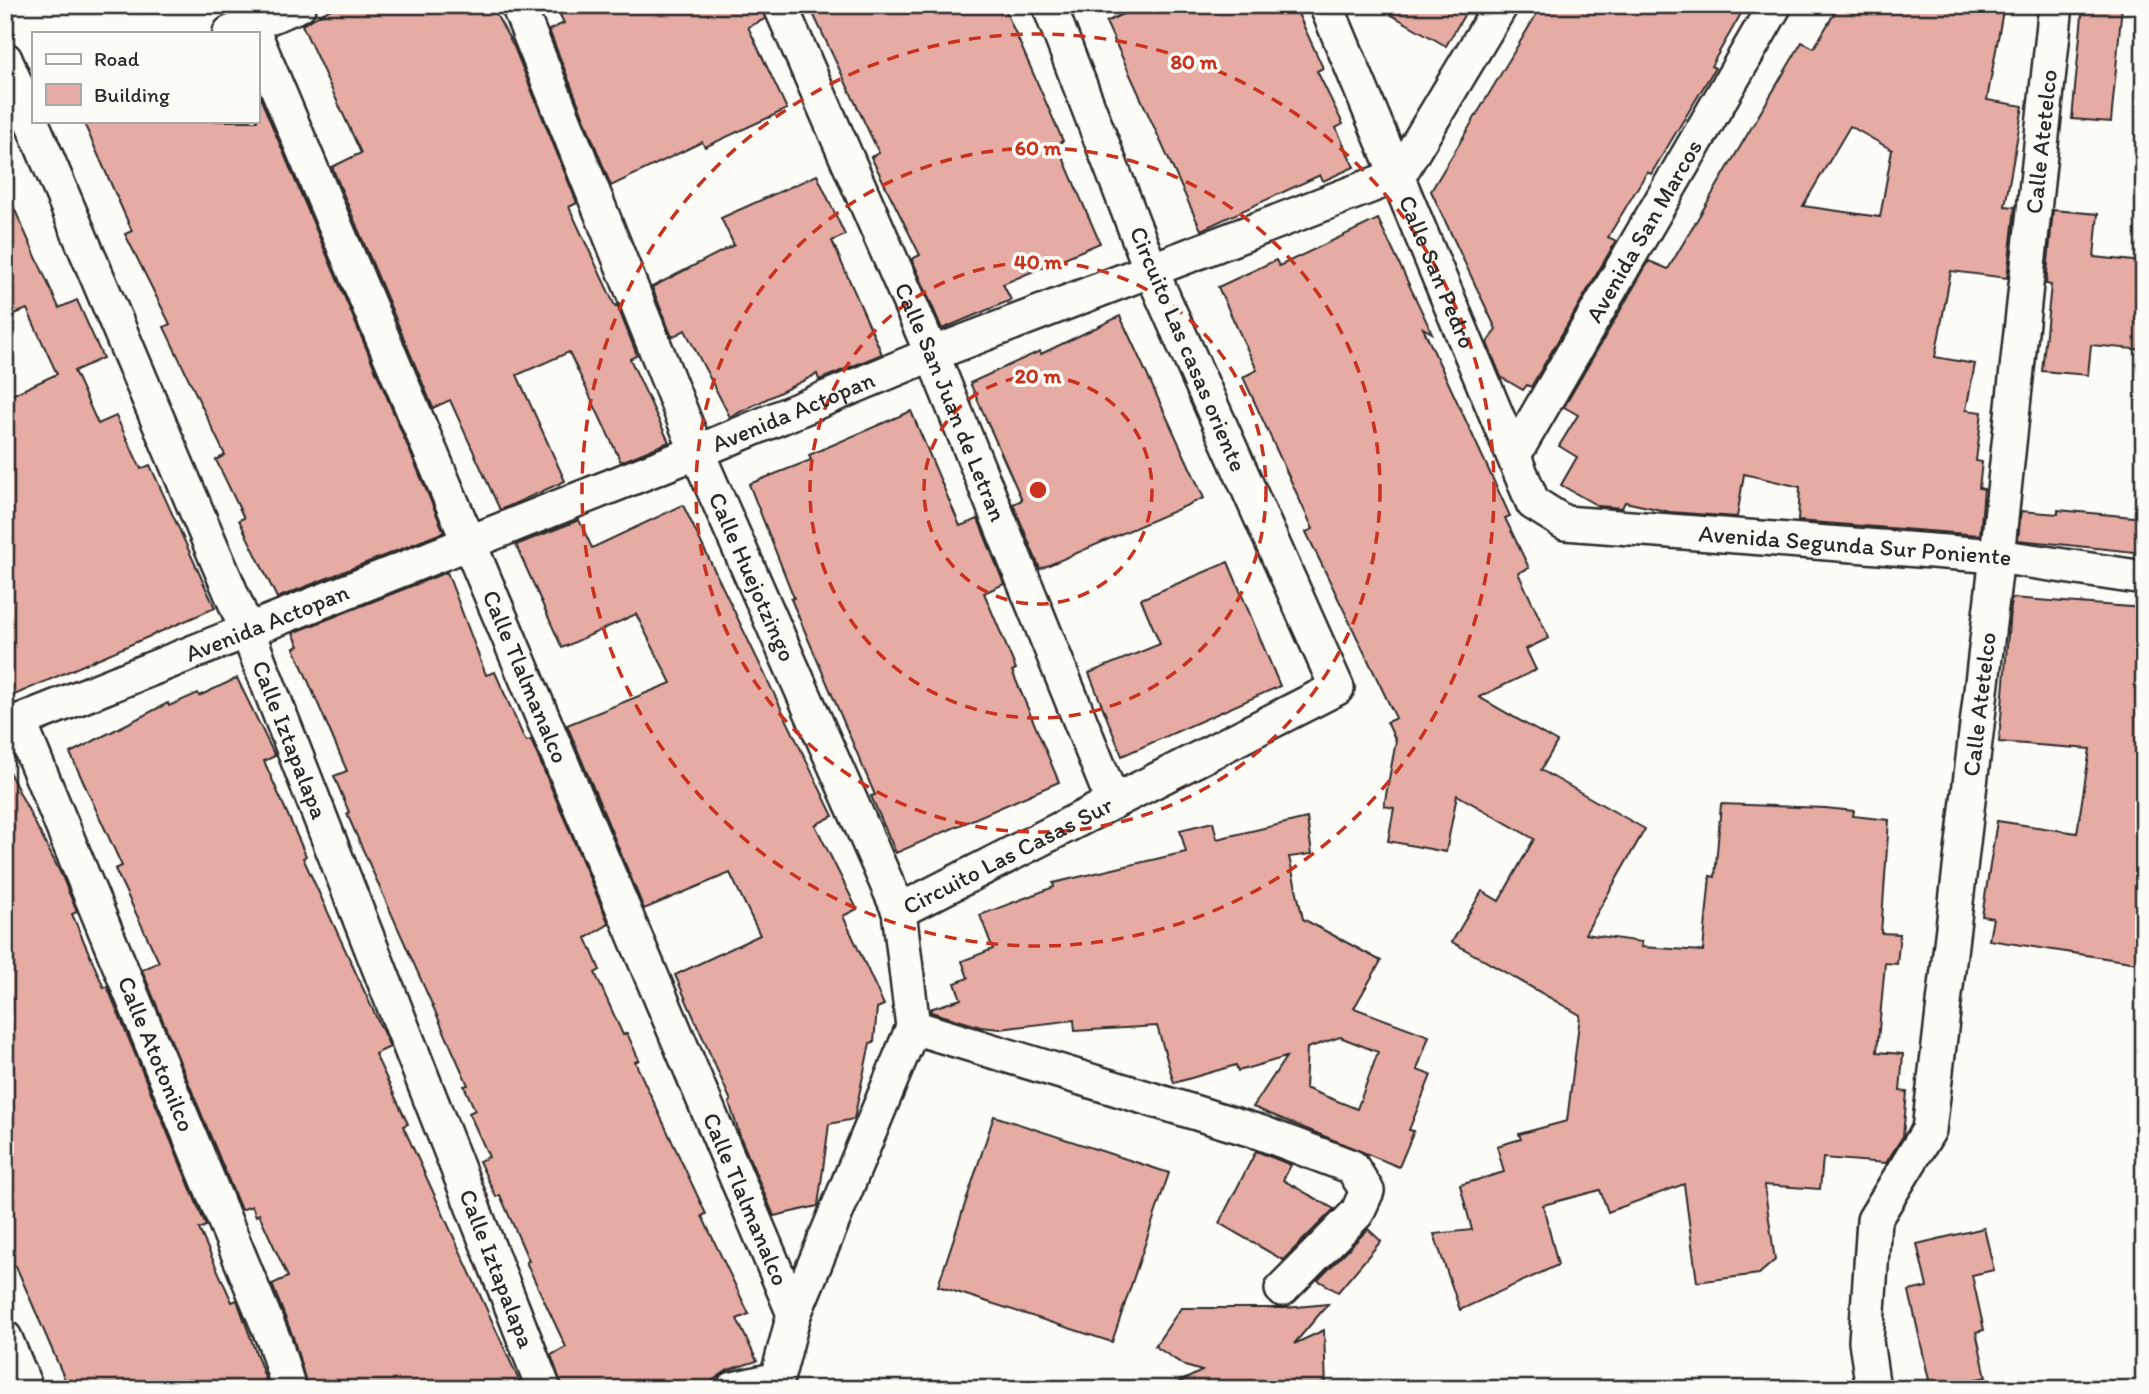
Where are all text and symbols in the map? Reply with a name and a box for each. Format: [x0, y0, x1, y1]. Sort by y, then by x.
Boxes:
legend [32, 32, 259, 122]
text: Road [94, 46, 140, 71]
text: 80 m [1171, 49, 1218, 74]
street label: Calle Atetelco [2019, 68, 2063, 215]
text: Building [94, 82, 170, 107]
street label: Avenida San Marcos [1579, 134, 1708, 327]
text: 60 m [1015, 135, 1062, 160]
street label: Calle San Pedro [1393, 191, 1482, 353]
street label: Circuito Las casas oriente [1124, 222, 1253, 476]
text: 40 m [1014, 249, 1062, 274]
street label: Calle San Juan de Letran [889, 278, 1013, 526]
text: 20 m [1015, 363, 1062, 388]
street label: Avenida Actopan [707, 364, 879, 458]
centre of rings [1026, 478, 1050, 502]
street label: Calle Huejotzingo [702, 488, 802, 666]
street label: Avenida Segunda Sur Poniente [1698, 518, 2014, 572]
street label: Avenida Actopan [181, 577, 353, 668]
street label: Calle Tlalmanalco [477, 586, 575, 767]
street label: Calle Atetelco [1956, 630, 2002, 778]
street label: Calle Iztapalapa [246, 656, 335, 824]
street label: Circuito Las Casas Sur [898, 790, 1118, 921]
street label: Calle Atotonilco [112, 972, 201, 1136]
street label: Calle Tlalmanalco [697, 1108, 795, 1290]
street label: Calle Iztapalapa [453, 1185, 542, 1353]

